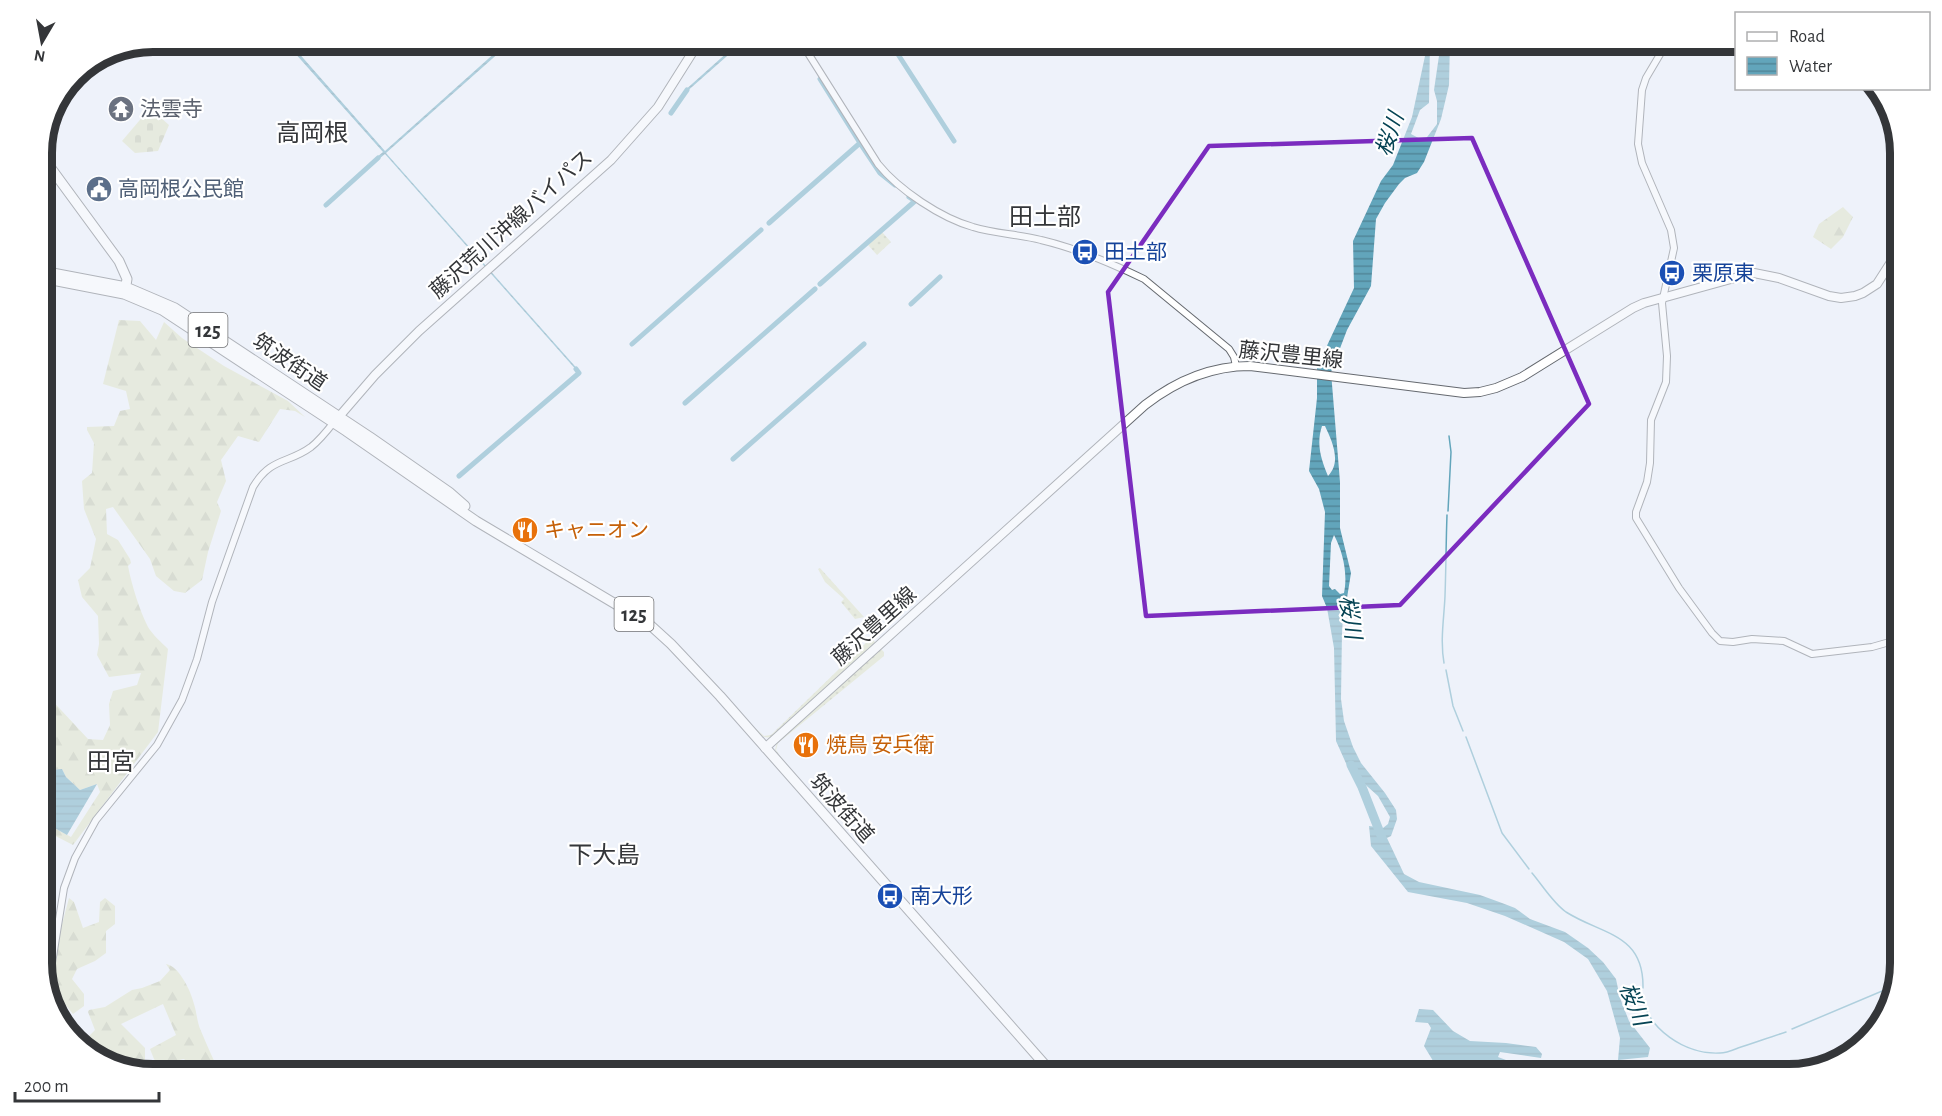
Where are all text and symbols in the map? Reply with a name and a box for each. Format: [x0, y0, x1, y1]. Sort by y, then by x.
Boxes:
north arrow [12, 12, 72, 72]
legend [1735, 12, 1930, 90]
text: Road [1789, 28, 1825, 46]
text: N [33, 47, 46, 65]
text: Water [1789, 58, 1832, 76]
temple icon: 法雲寺 [106, 94, 136, 124]
place label: 法雲寺 [140, 98, 203, 120]
water label: 桜川 [1371, 108, 1408, 159]
district label: 高岡根 [276, 120, 348, 146]
street label: 藤沢荒川沖線バイパス [426, 146, 596, 302]
public building icon: 高岡根公民館 [84, 174, 114, 204]
place label: 高岡根公民館 [118, 178, 244, 200]
district label: 田土部 [1009, 204, 1081, 230]
bus stop icon: 田土部 [1070, 237, 1100, 267]
place label: 田土部 [1104, 241, 1167, 263]
bus stop icon: 栗原東 [1657, 258, 1687, 288]
place label: 栗原東 [1692, 262, 1755, 284]
road number: 125 [188, 313, 228, 347]
street label: 筑波街道 [249, 329, 331, 395]
street label: 藤沢豊里線 [1238, 339, 1344, 371]
restaurant icon: キャニオン [510, 515, 540, 545]
place label: キャニオン [544, 520, 649, 541]
street label: 藤沢豊里線 [828, 583, 920, 669]
water label: 桜川 [1336, 594, 1366, 643]
road number: 125 [614, 597, 654, 631]
restaurant icon: 焼鳥 安兵衛 [791, 730, 821, 760]
place label: 焼鳥 安兵衛 [826, 734, 934, 756]
district label: 田宮 [87, 749, 135, 775]
street label: 筑波街道 [806, 769, 878, 847]
district label: 下大島 [568, 842, 640, 868]
bus stop icon: 南大形 [875, 881, 905, 911]
place label: 南大形 [910, 885, 973, 907]
water label: 桜川 [1616, 979, 1654, 1031]
scale bar [15, 1065, 159, 1103]
text: 200 m [24, 1078, 69, 1096]

